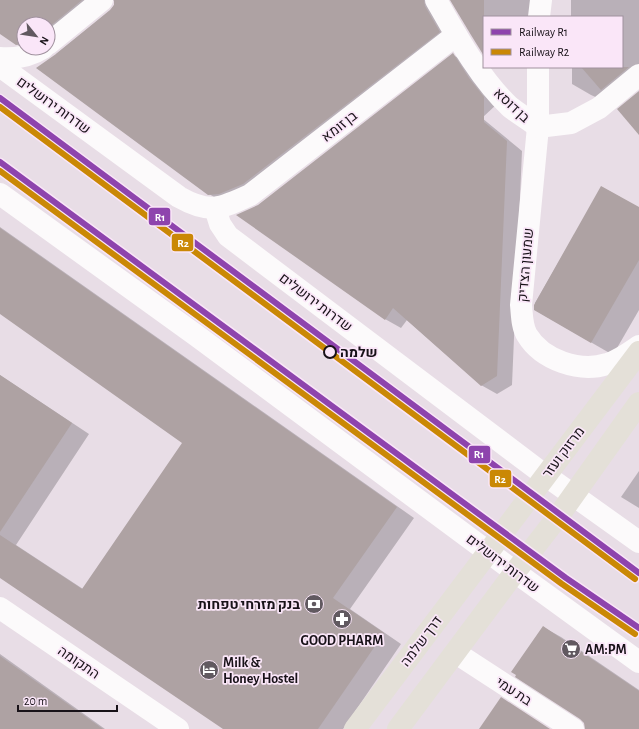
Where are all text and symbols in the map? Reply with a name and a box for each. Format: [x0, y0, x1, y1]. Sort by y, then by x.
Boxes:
north arrow [16, 16, 56, 56]
legend [483, 16, 623, 68]
text: Railway R1 [519, 26, 568, 39]
text: N [38, 35, 51, 47]
text: Railway R2 [519, 46, 570, 59]
street label: שדרות ירושלים [14, 75, 93, 137]
street label: בן דוסא [491, 86, 532, 126]
street label: בן זומא [319, 108, 360, 145]
line badge: R1 [148, 207, 171, 226]
text: R1 [155, 212, 165, 223]
street label: שמעון הצדיק [516, 227, 536, 303]
line badge: R2 [171, 233, 194, 252]
text: R2 [177, 238, 189, 249]
street label: שדרות ירושלים [276, 271, 354, 335]
marker: שלמה [323, 345, 337, 359]
place label: שלמה [340, 346, 378, 360]
street label: מרזוק ועזר [540, 424, 587, 481]
line badge: R1 [468, 445, 491, 464]
text: R1 [474, 449, 484, 460]
line badge: R2 [489, 469, 512, 488]
text: R2 [494, 474, 506, 485]
street label: שדרות ירושלים [463, 532, 541, 596]
bank icon: בנק מזרחי טפחות [303, 593, 325, 615]
place label: בנק מזרחי טפחות [198, 598, 300, 612]
pharmacy icon: GOOD PHARM [331, 608, 353, 630]
street label: דרך שלמה [399, 614, 445, 669]
place label: GOOD PHARM [301, 634, 383, 648]
supermarket icon: AM:PM [560, 638, 582, 660]
place label: AM:PM [585, 643, 627, 657]
street label: התקומה [55, 644, 102, 682]
place label: Milk & Honey Hostel [223, 656, 298, 686]
hotel icon: Milk & Honey Hostel [198, 659, 220, 681]
street label: בת עמי [493, 675, 534, 709]
scale bar [18, 687, 117, 713]
text: 20 m [24, 695, 47, 707]

